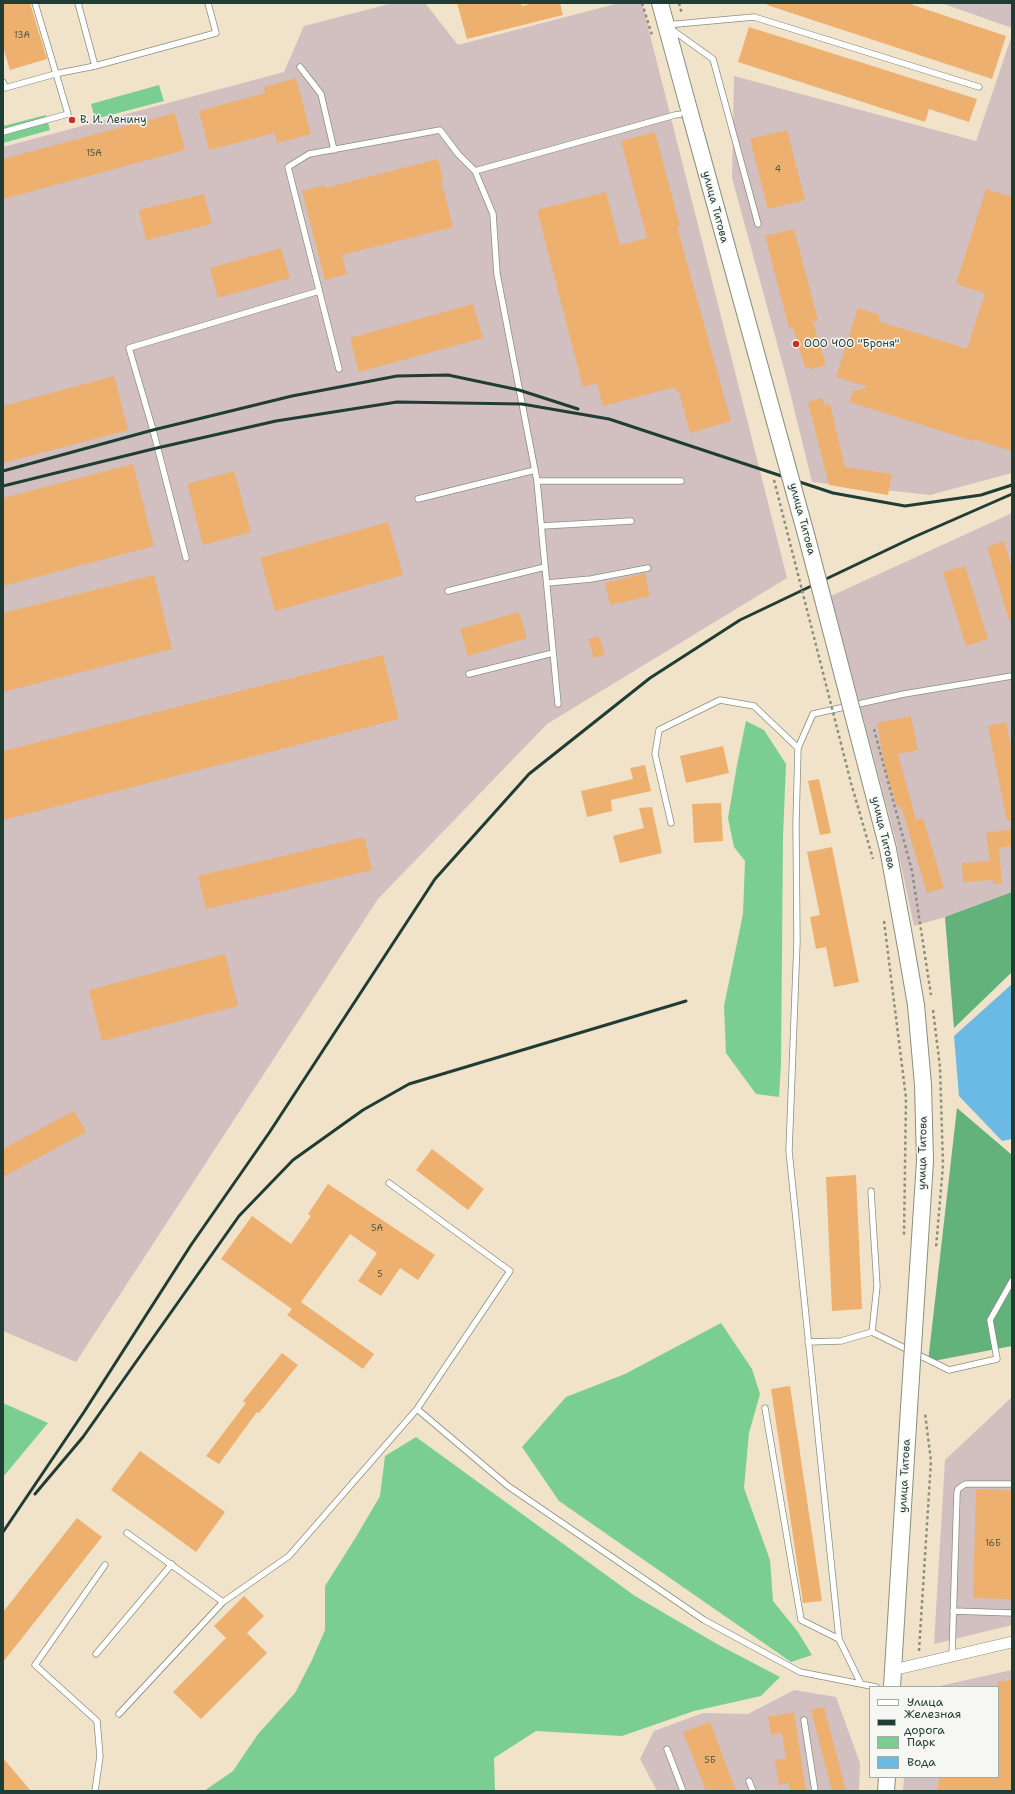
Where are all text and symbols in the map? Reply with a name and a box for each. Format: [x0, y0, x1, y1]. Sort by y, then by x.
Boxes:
house number: 13А [14, 31, 30, 41]
place label: В. И. Ленину [80, 113, 147, 127]
marker: В. И. Ленину [67, 115, 77, 125]
house number: 15А [86, 149, 102, 159]
house number: 4 [775, 165, 781, 175]
street label: улица Титова [699, 170, 731, 244]
place label: ООО ЧОО "Броня" [804, 337, 899, 351]
marker: ООО ЧОО "Броня" [791, 339, 801, 349]
street label: улица Титова [786, 482, 818, 556]
street label: улица Титова [868, 795, 898, 871]
street label: улица Титова [916, 1116, 930, 1190]
house number: 5А [371, 1224, 383, 1234]
house number: 5 [377, 1270, 383, 1280]
street label: улица Титова [896, 1439, 914, 1513]
house number: 16Б [985, 1539, 1001, 1549]
legend [869, 1686, 999, 1778]
text: Улица [907, 1694, 943, 1710]
text: Железная дорога [904, 1706, 961, 1738]
text: Парк [907, 1734, 935, 1750]
text: Вода [907, 1754, 936, 1770]
house number: 5Б [704, 1756, 716, 1766]

